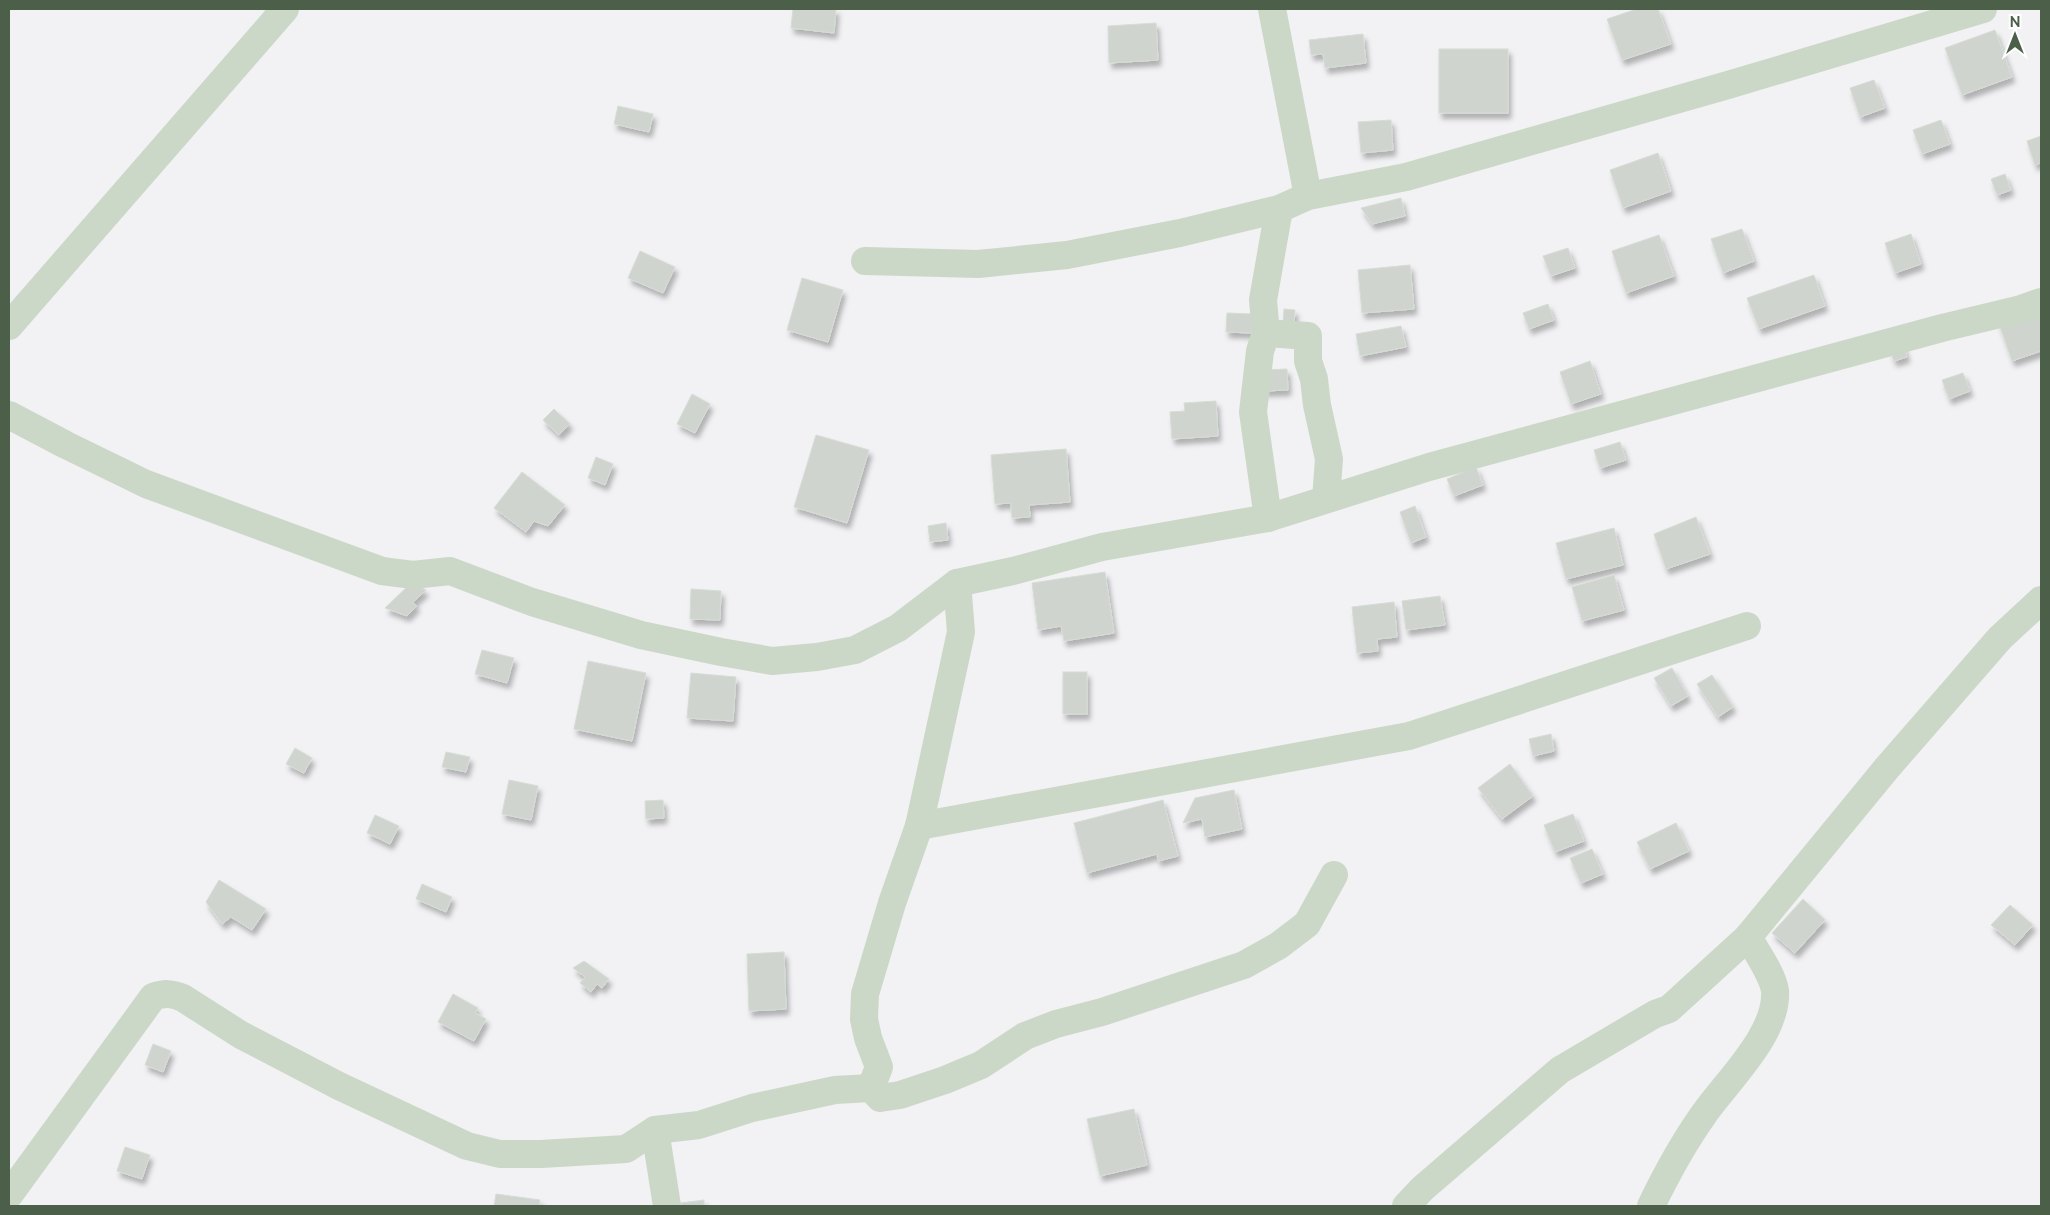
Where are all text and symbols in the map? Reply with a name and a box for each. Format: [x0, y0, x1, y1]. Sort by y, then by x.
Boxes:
north arrow [1990, 10, 2040, 60]
text: N [2010, 14, 2020, 30]

